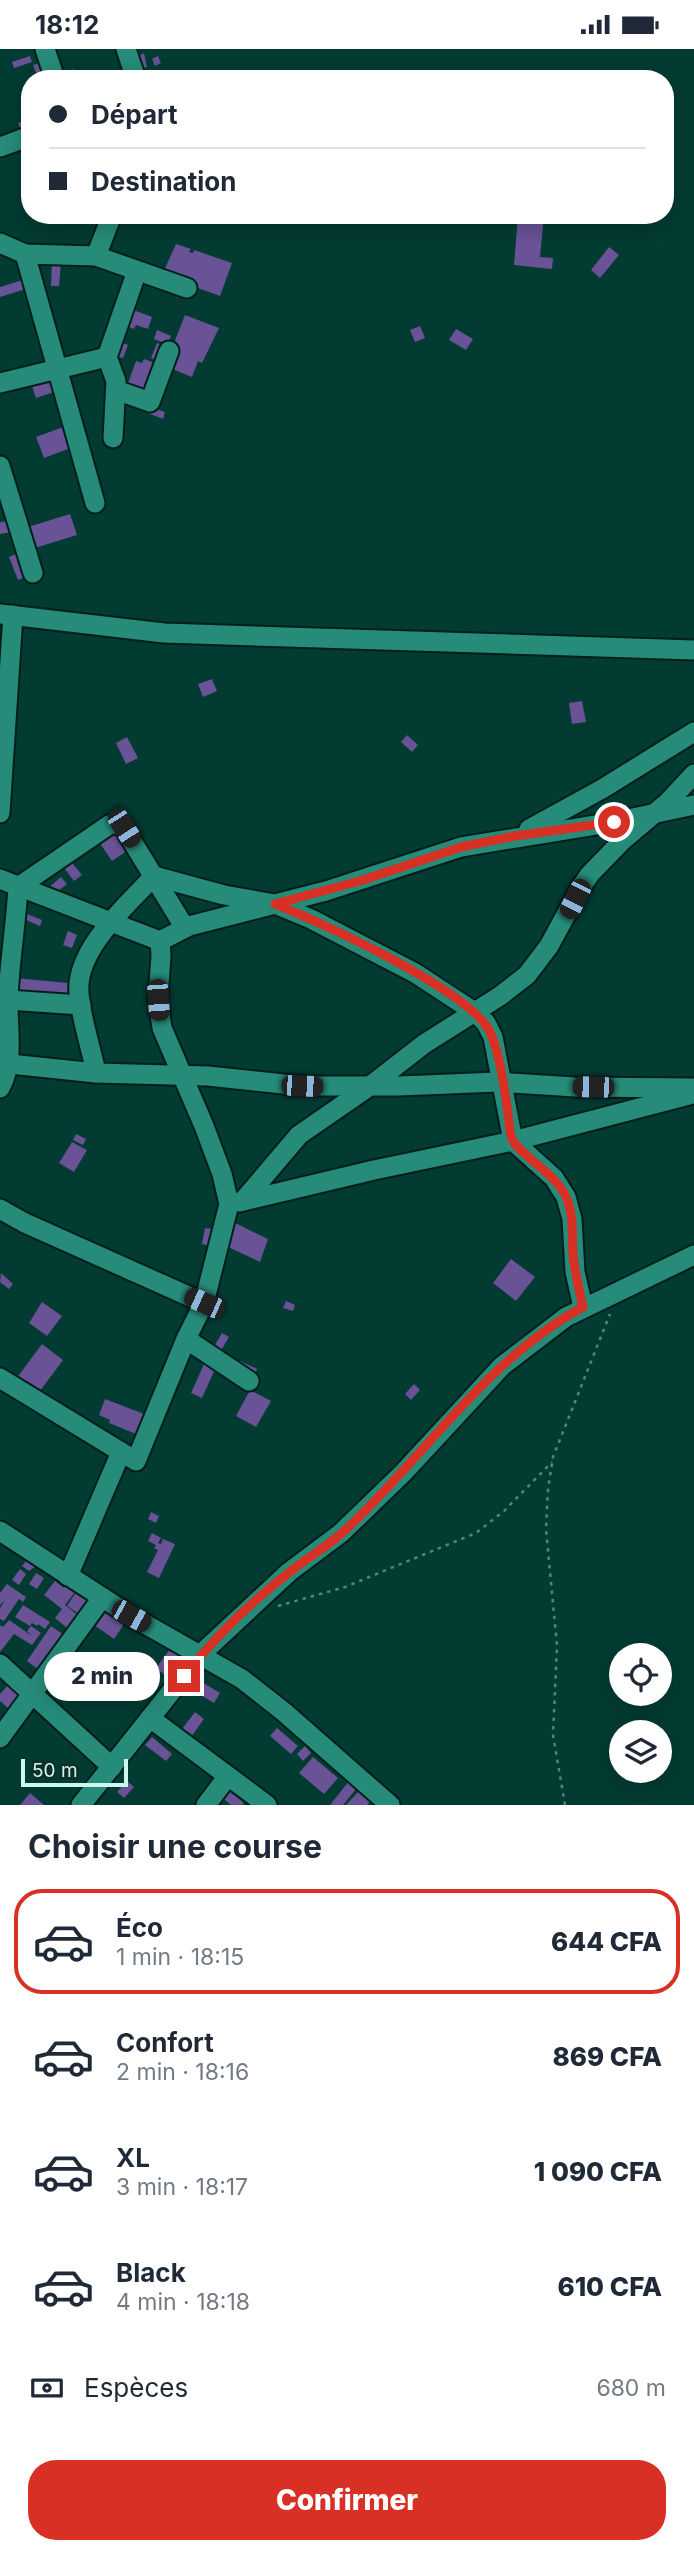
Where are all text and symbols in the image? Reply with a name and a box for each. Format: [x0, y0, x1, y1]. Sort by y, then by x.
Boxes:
text: 18:12 [35, 9, 99, 40]
text: Départ [91, 99, 178, 130]
text: Destination [91, 166, 236, 197]
car [104, 805, 145, 851]
route start [598, 806, 630, 838]
car [557, 876, 594, 922]
car [147, 978, 170, 1022]
car [281, 1075, 324, 1097]
car [572, 1076, 615, 1098]
car [181, 1285, 228, 1321]
car [108, 1597, 155, 1635]
map controls [609, 1643, 672, 1783]
button: locate [609, 1643, 672, 1706]
callout: 2 min [44, 1651, 160, 1701]
route end [168, 1660, 200, 1692]
text: 2 min [71, 1662, 133, 1690]
button: layers [609, 1720, 672, 1783]
scale bar [21, 1756, 128, 1788]
text: 50 m [32, 1759, 78, 1782]
text: Choisir une course [28, 1827, 322, 1866]
icon: car [32, 1910, 95, 1973]
text: Éco [116, 1912, 163, 1943]
text: 644 CFA [551, 1926, 662, 1957]
text: 1 min · 18:15 [116, 1943, 244, 1971]
icon: car [32, 2025, 95, 2088]
text: Confort [116, 2027, 214, 2058]
text: 869 CFA [552, 2041, 662, 2072]
text: 2 min · 18:16 [116, 2058, 249, 2086]
icon: car [32, 2140, 95, 2203]
text: XL [116, 2142, 150, 2173]
text: 1 090 CFA [534, 2156, 662, 2187]
text: 3 min · 18:17 [116, 2173, 248, 2201]
icon: car [32, 2255, 95, 2318]
text: Black [116, 2257, 186, 2288]
text: 610 CFA [557, 2271, 662, 2302]
text: 4 min · 18:18 [116, 2288, 250, 2316]
icon: cash [28, 2369, 66, 2407]
text: Espèces [84, 2372, 188, 2403]
text: 680 m [596, 2374, 666, 2402]
button: Confirmer [28, 2460, 666, 2540]

